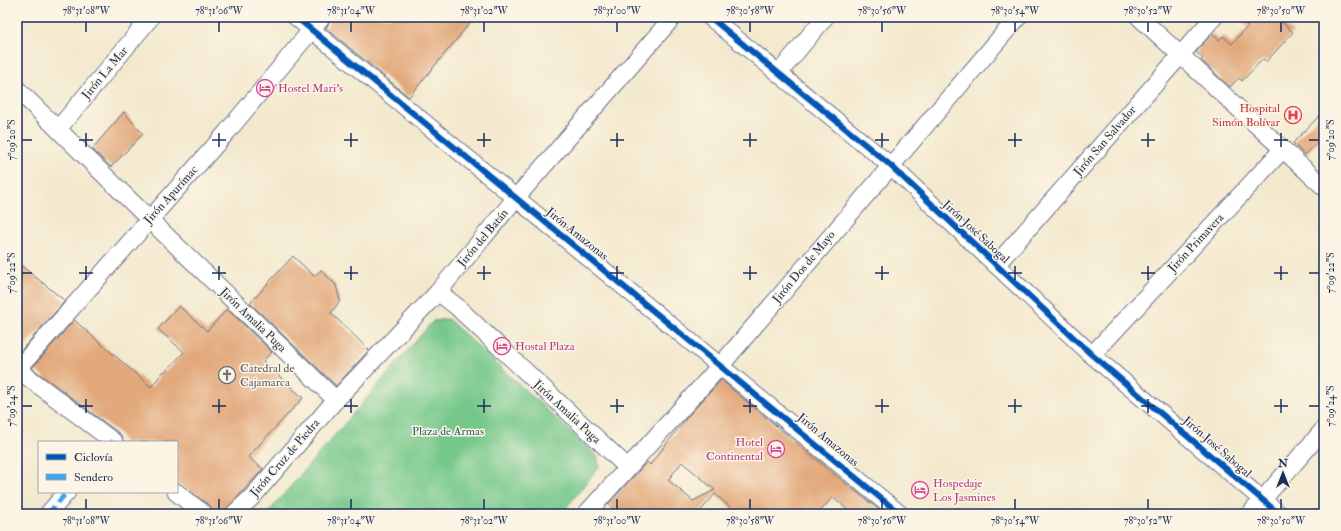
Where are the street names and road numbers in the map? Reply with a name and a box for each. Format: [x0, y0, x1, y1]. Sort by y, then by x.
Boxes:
street label: Jirón La Mar [78, 43, 132, 103]
street label: Jirón San Salvador [1070, 102, 1140, 180]
street label: Jirón Apurímac [140, 163, 201, 228]
street label: Jirón José Sabogal [939, 196, 1013, 267]
street label: Jirón Amazonas [542, 204, 611, 264]
street label: Jirón del Batán [454, 206, 512, 271]
street label: Jirón Primavera [1164, 210, 1228, 276]
street label: Jirón Dos de Mayo [769, 228, 839, 307]
street label: Jirón Amalia Puga [216, 284, 290, 356]
street label: Jirón Amalia Puga [529, 376, 605, 448]
street label: Jirón Amazonas [793, 409, 862, 470]
street label: Jirón José Sabogal [1179, 412, 1254, 481]
street label: Jirón Cruz de Piedra [246, 415, 324, 501]

